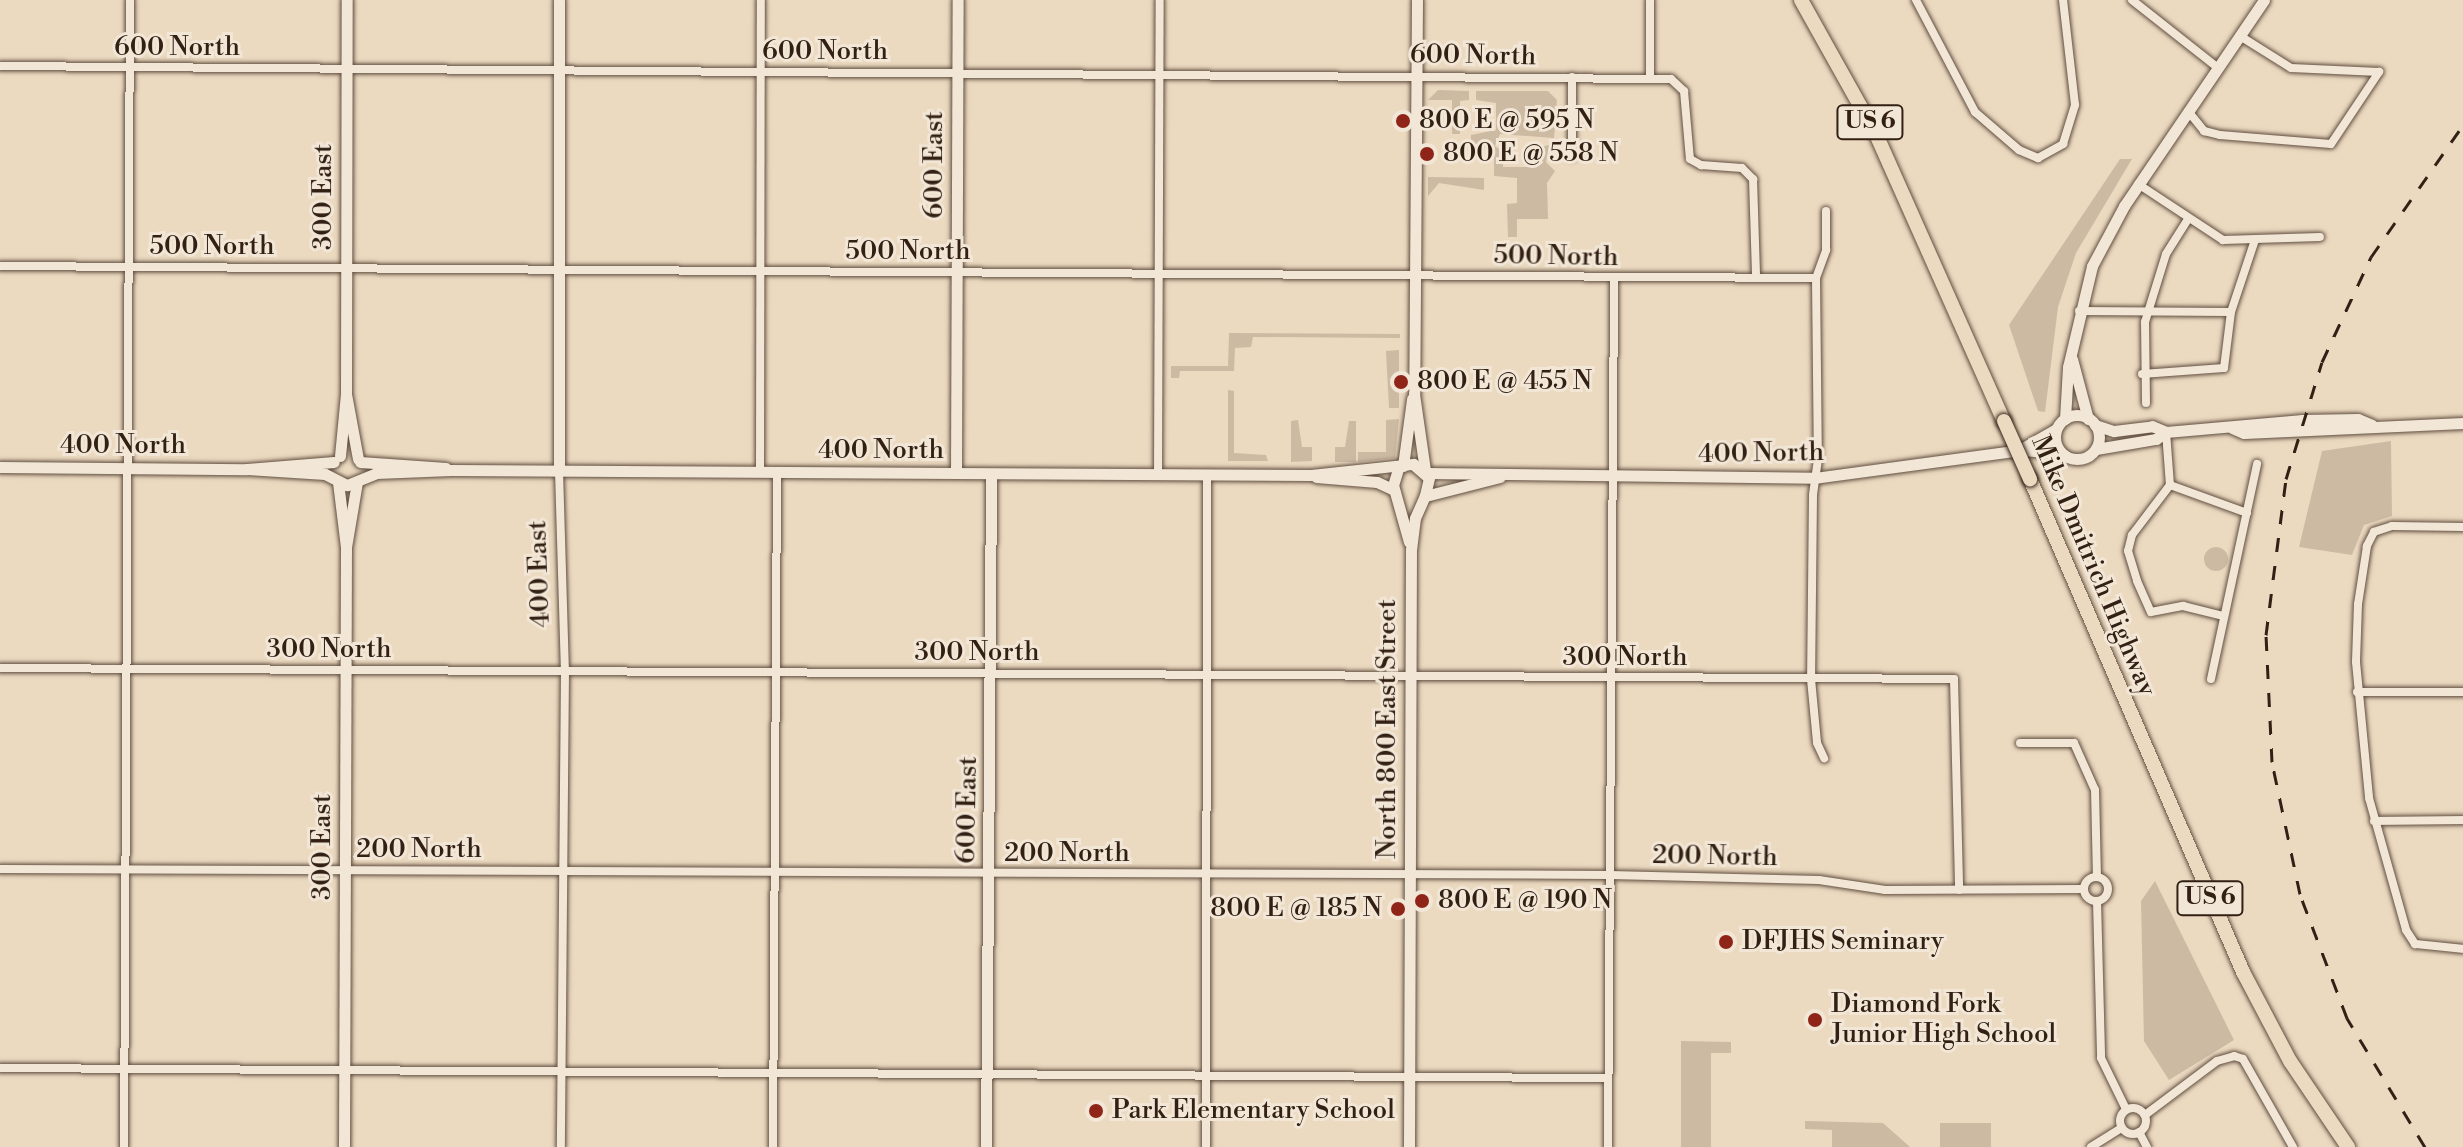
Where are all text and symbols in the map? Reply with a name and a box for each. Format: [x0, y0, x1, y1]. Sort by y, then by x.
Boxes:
street label: 600 North [114, 32, 240, 64]
street label: 600 North [762, 36, 888, 68]
street label: 600 North [1410, 39, 1536, 73]
road number: US 6 [1836, 102, 1904, 142]
place label: 800 E @ 595 N [1419, 105, 1594, 137]
street label: 600 East [919, 111, 951, 219]
marker: 800 E @ 595 N [1394, 112, 1412, 130]
place label: 800 E @ 558 N [1443, 138, 1618, 170]
street label: 300 East [308, 144, 340, 250]
marker: 800 E @ 558 N [1418, 145, 1436, 163]
street label: 500 North [150, 231, 274, 263]
street label: 500 North [846, 236, 970, 268]
street label: 500 North [1493, 240, 1619, 274]
place label: 800 E @ 455 N [1417, 366, 1592, 398]
marker: 800 E @ 455 N [1392, 373, 1410, 391]
street label: 400 North [60, 430, 186, 462]
street label: Mike Dmitrich Highway [2024, 431, 2162, 701]
street label: 400 North [818, 435, 944, 467]
street label: 400 North [1698, 437, 1824, 471]
street label: 400 East [523, 520, 557, 628]
street label: North 800 East Street [1372, 599, 1404, 859]
street label: 300 North [267, 634, 391, 666]
street label: 300 North [915, 637, 1039, 669]
street label: 300 North [1563, 642, 1687, 674]
street label: 600 East [951, 756, 985, 864]
street label: 300 East [307, 794, 339, 900]
street label: 200 North [356, 834, 482, 866]
street label: 200 North [1004, 838, 1130, 870]
street label: 200 North [1652, 840, 1778, 874]
road number: US 6 [2176, 878, 2244, 918]
place label: 800 E @ 190 N [1438, 885, 1612, 917]
marker: 800 E @ 190 N [1413, 892, 1431, 910]
place label: 800 E @ 185 N [1210, 893, 1382, 925]
marker: 800 E @ 185 N [1389, 900, 1407, 918]
place label: DFJHS Seminary [1742, 926, 1944, 958]
marker: DFJHS Seminary [1717, 933, 1735, 951]
place label: Diamond Fork Junior High School [1831, 989, 2056, 1050]
marker: Diamond Fork Junior High School [1806, 1011, 1824, 1029]
place label: Park Elementary School [1112, 1095, 1395, 1127]
marker: Park Elementary School [1087, 1102, 1105, 1120]

